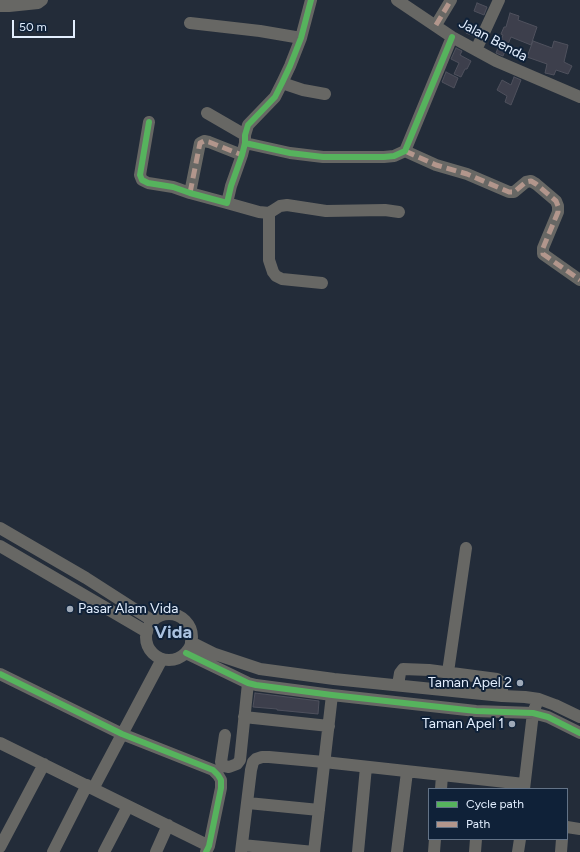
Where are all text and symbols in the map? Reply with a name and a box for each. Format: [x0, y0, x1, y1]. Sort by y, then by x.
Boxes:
scale bar [14, 12, 77, 38]
street label: Jalan Benda [456, 15, 530, 65]
text: 50 m [19, 20, 47, 34]
place label: Pasar Alam Vida [78, 601, 178, 617]
marker: Pasar Alam Vida [65, 604, 75, 614]
district label: Vida [154, 622, 192, 644]
place label: Taman Apel 2 [428, 675, 512, 691]
marker: Taman Apel 2 [515, 678, 525, 688]
place label: Taman Apel 1 [422, 716, 504, 732]
marker: Taman Apel 1 [507, 719, 517, 729]
legend [428, 788, 568, 840]
text: Cycle path [466, 797, 524, 811]
text: Path [466, 817, 490, 831]

